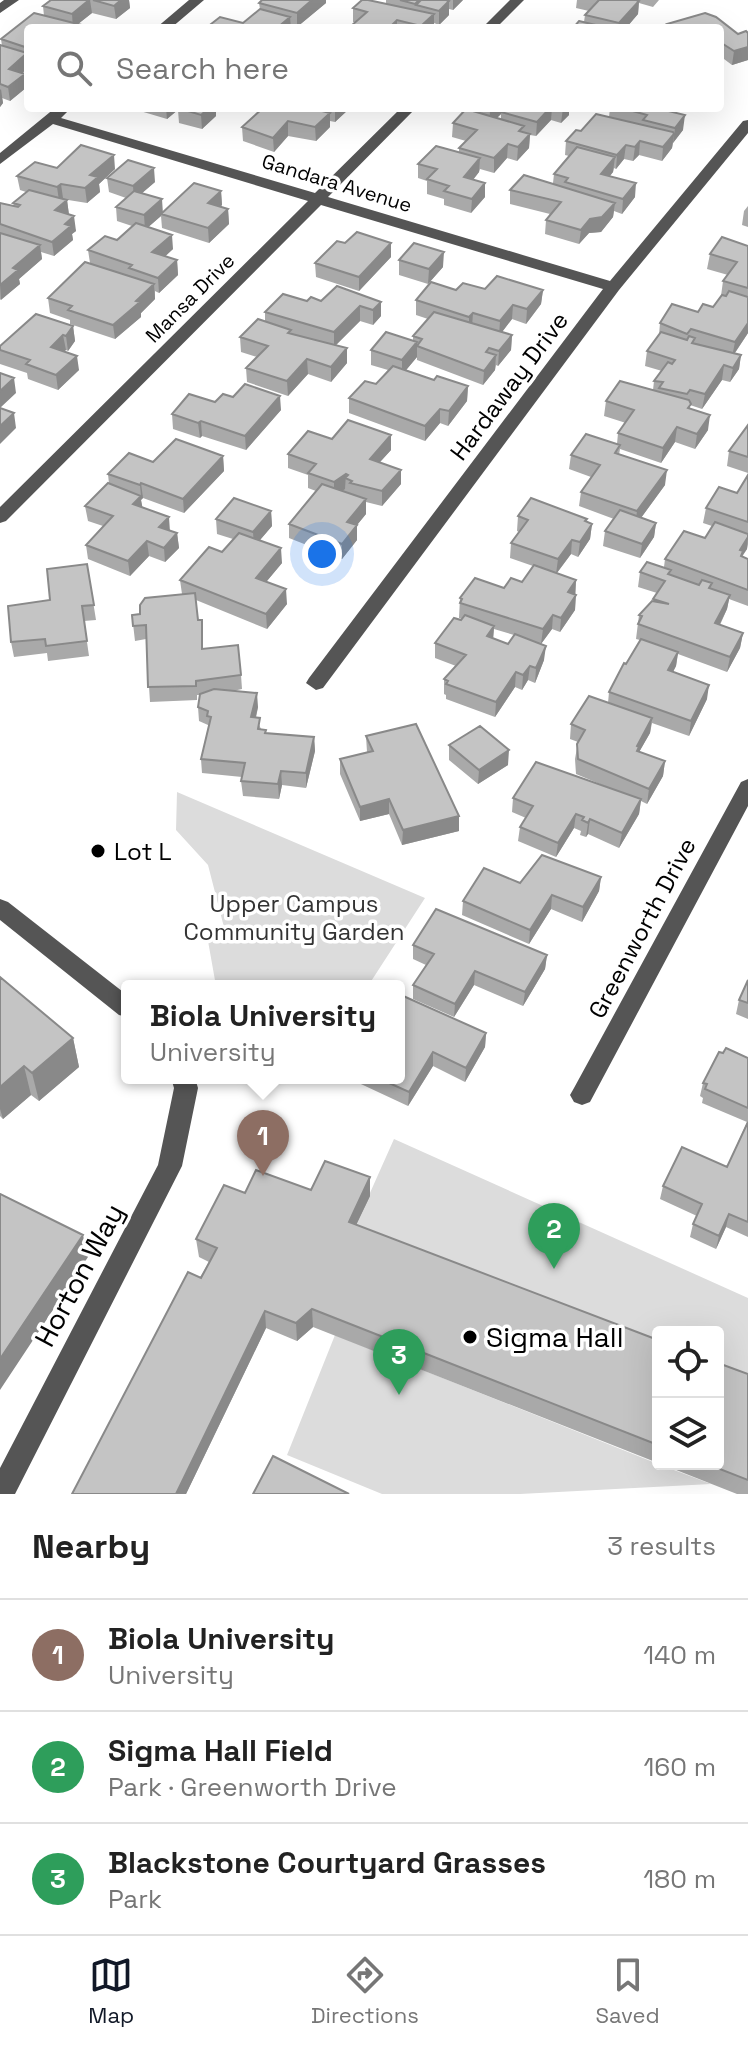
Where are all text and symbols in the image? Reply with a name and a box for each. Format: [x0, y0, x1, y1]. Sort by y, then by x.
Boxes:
search box [24, 24, 724, 112]
icon: search [52, 46, 96, 90]
text: Search here [116, 49, 289, 88]
street label: Gandara Avenue [259, 148, 415, 218]
street label: Mansa Drive [140, 248, 240, 348]
street label: Hardaway Drive [443, 306, 575, 466]
your location [302, 534, 342, 574]
street label: Greenworth Drive [581, 833, 703, 1023]
place label: Lot L [114, 836, 172, 867]
marker: Lot L [89, 842, 107, 860]
park label: Upper Campus Community Garden [183, 888, 405, 947]
popup [121, 980, 405, 1084]
text: Biola University [150, 996, 376, 1035]
text: University [150, 1035, 276, 1069]
pin: 1 [237, 1110, 289, 1176]
street label: Horton Way [26, 1197, 132, 1353]
pin: 2 [528, 1203, 580, 1269]
place label: Sigma Hall [486, 1319, 624, 1355]
map controls [652, 1326, 724, 1470]
button: locate [652, 1326, 724, 1398]
marker: Sigma Hall [461, 1328, 479, 1346]
pin: 3 [373, 1329, 425, 1395]
button: layers [652, 1398, 724, 1470]
text: Nearby [32, 1525, 150, 1568]
text: 3 results [607, 1529, 716, 1563]
text: Biola University [108, 1619, 335, 1658]
text: 1 [52, 1638, 64, 1672]
text: 140 m [643, 1638, 716, 1672]
text: University [108, 1658, 234, 1692]
text: Sigma Hall Field [108, 1731, 333, 1770]
text: 2 [50, 1750, 66, 1784]
text: 160 m [644, 1750, 716, 1784]
text: Park · Greenworth Drive [108, 1770, 397, 1804]
text: Blackstone Courtyard Grasses [108, 1843, 546, 1882]
text: 3 [50, 1862, 66, 1896]
text: 180 m [643, 1862, 716, 1896]
text: Park [108, 1882, 162, 1916]
tab: Map [88, 1953, 134, 2029]
tab: Directions [311, 1953, 419, 2029]
tab: Saved [595, 1953, 660, 2029]

